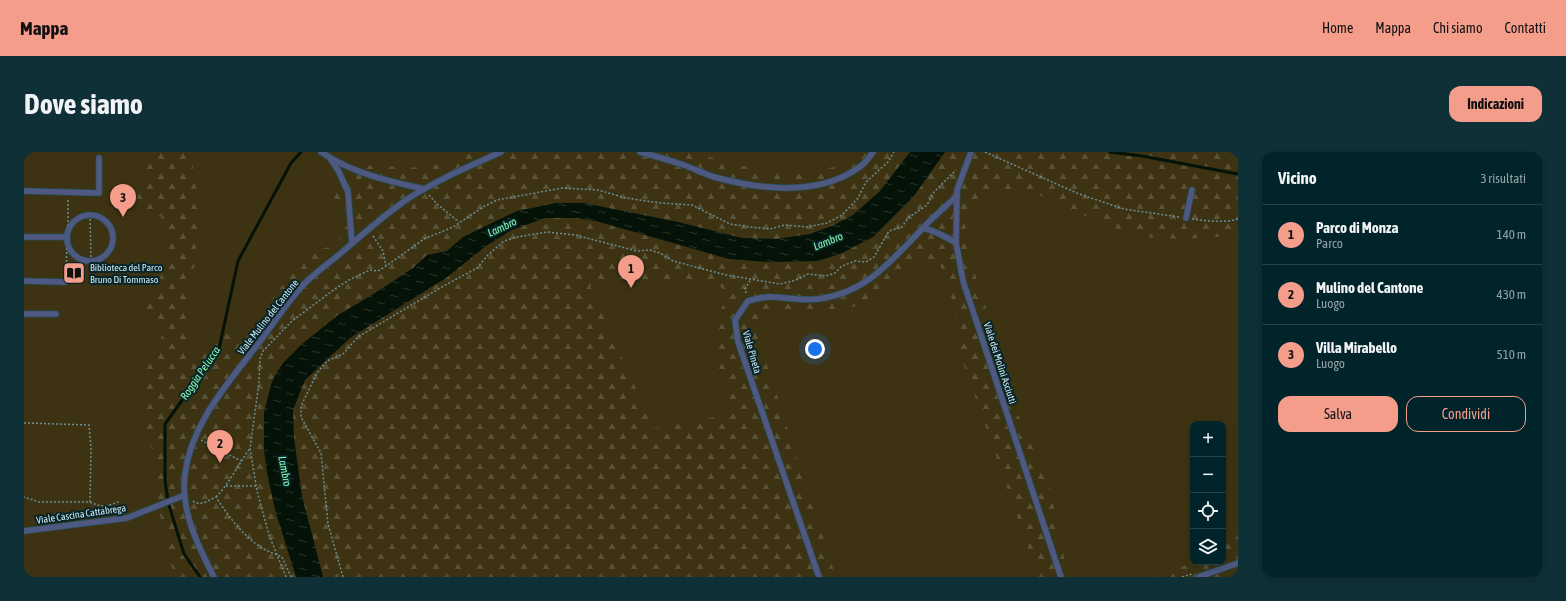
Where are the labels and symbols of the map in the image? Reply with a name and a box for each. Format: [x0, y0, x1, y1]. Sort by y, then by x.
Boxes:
pin: 3 [110, 184, 136, 217]
water label: Lambro [486, 215, 518, 239]
water label: Lambro [812, 230, 844, 252]
pin: 1 [618, 255, 644, 288]
library icon: Biblioteca del Parco Bruno Di Tommaso [61, 260, 87, 286]
place label: Biblioteca del Parco Bruno Di Tommaso [90, 262, 163, 285]
street label: Viale Mulino del Cantone [235, 277, 301, 357]
street label: Viale dei Molini Asciutti [982, 321, 1018, 405]
street label: Viale Pineta [741, 329, 763, 375]
your location [805, 339, 825, 359]
water label: Roggia Pelucca [178, 344, 222, 402]
pin: 2 [207, 430, 233, 463]
water label: Lambro [276, 455, 294, 487]
street label: Viale Cascina Cattabrega [35, 502, 127, 526]

